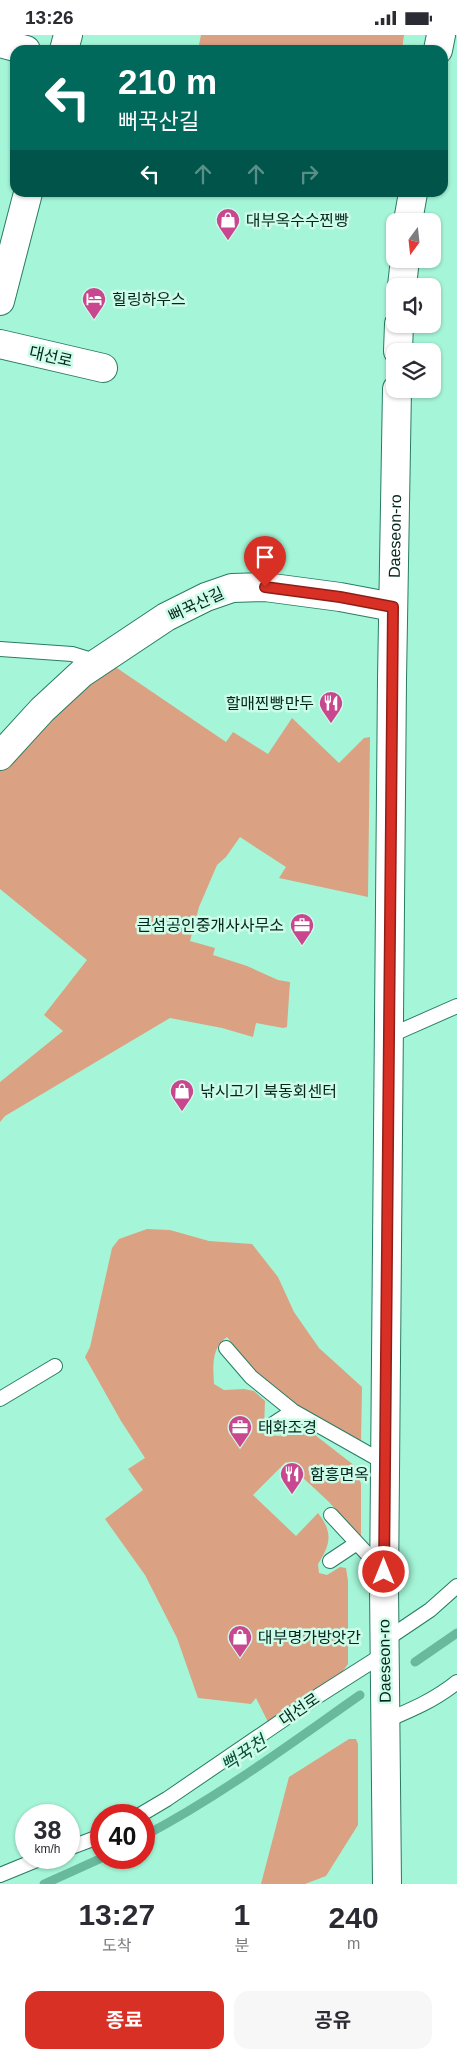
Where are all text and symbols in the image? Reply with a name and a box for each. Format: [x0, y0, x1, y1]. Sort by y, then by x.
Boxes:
text: 13:26 [25, 7, 74, 28]
text: 210 m [118, 62, 217, 101]
icon: left [35, 65, 100, 130]
text: 뻐꾹산길 [118, 109, 199, 134]
icon: left [136, 160, 164, 188]
icon: ahead [189, 160, 217, 188]
icon: ahead [242, 160, 270, 188]
icon: right [295, 160, 323, 188]
shop icon: 대부옥수수찐빵 [215, 207, 241, 241]
place label: 대부옥수수찐빵 [246, 212, 349, 229]
north arrow [386, 213, 441, 267]
map controls [386, 213, 441, 398]
button: sound [386, 278, 441, 333]
hotel icon: 힐링하우스 [81, 286, 107, 320]
place label: 힐링하우스 [112, 291, 186, 308]
street label: 대선로 [27, 343, 75, 370]
button: layers [386, 343, 441, 398]
street label: Daeseon-ro [386, 494, 404, 578]
pin [244, 536, 286, 587]
icon: arrive [251, 543, 279, 571]
street label: 뻐꾹산길 [166, 584, 226, 625]
restaurant icon: 할매찐빵만두 [318, 690, 344, 724]
place label: 할매찐빵만두 [226, 695, 314, 712]
office icon: 큰섬공인중개사사무소 [289, 912, 315, 946]
place label: 큰섬공인중개사사무소 [137, 917, 284, 934]
shop icon: 낚시고기 북동회센터 [169, 1078, 195, 1112]
place label: 낚시고기 북동회센터 [200, 1083, 337, 1100]
office icon: 태화조경 [227, 1414, 253, 1448]
place label: 태화조경 [258, 1419, 317, 1436]
restaurant icon: 함흥면옥 [279, 1461, 305, 1495]
place label: 함흥면옥 [310, 1466, 369, 1483]
position arrow [357, 1545, 409, 1597]
street label: Daeseon-ro [375, 1619, 394, 1703]
shop icon: 대부명가방앗간 [227, 1624, 253, 1658]
place label: 대부명가방앗간 [258, 1629, 361, 1646]
street label: 대선로 [276, 1690, 323, 1729]
water label: 뻑꾹천 [218, 1730, 272, 1776]
speed limit sign: 40 [90, 1804, 155, 1869]
text: 38 [34, 1816, 61, 1844]
text: km/h [34, 1842, 61, 1856]
text: 13:27 [78, 1898, 155, 1931]
text: 1 [233, 1898, 250, 1931]
text: 240 [329, 1901, 379, 1934]
text: m [347, 1935, 360, 1952]
text: 도착 [102, 1937, 131, 1954]
text: 분 [234, 1937, 249, 1954]
button: 종료 [25, 1991, 224, 2049]
button: 공유 [234, 1991, 432, 2049]

